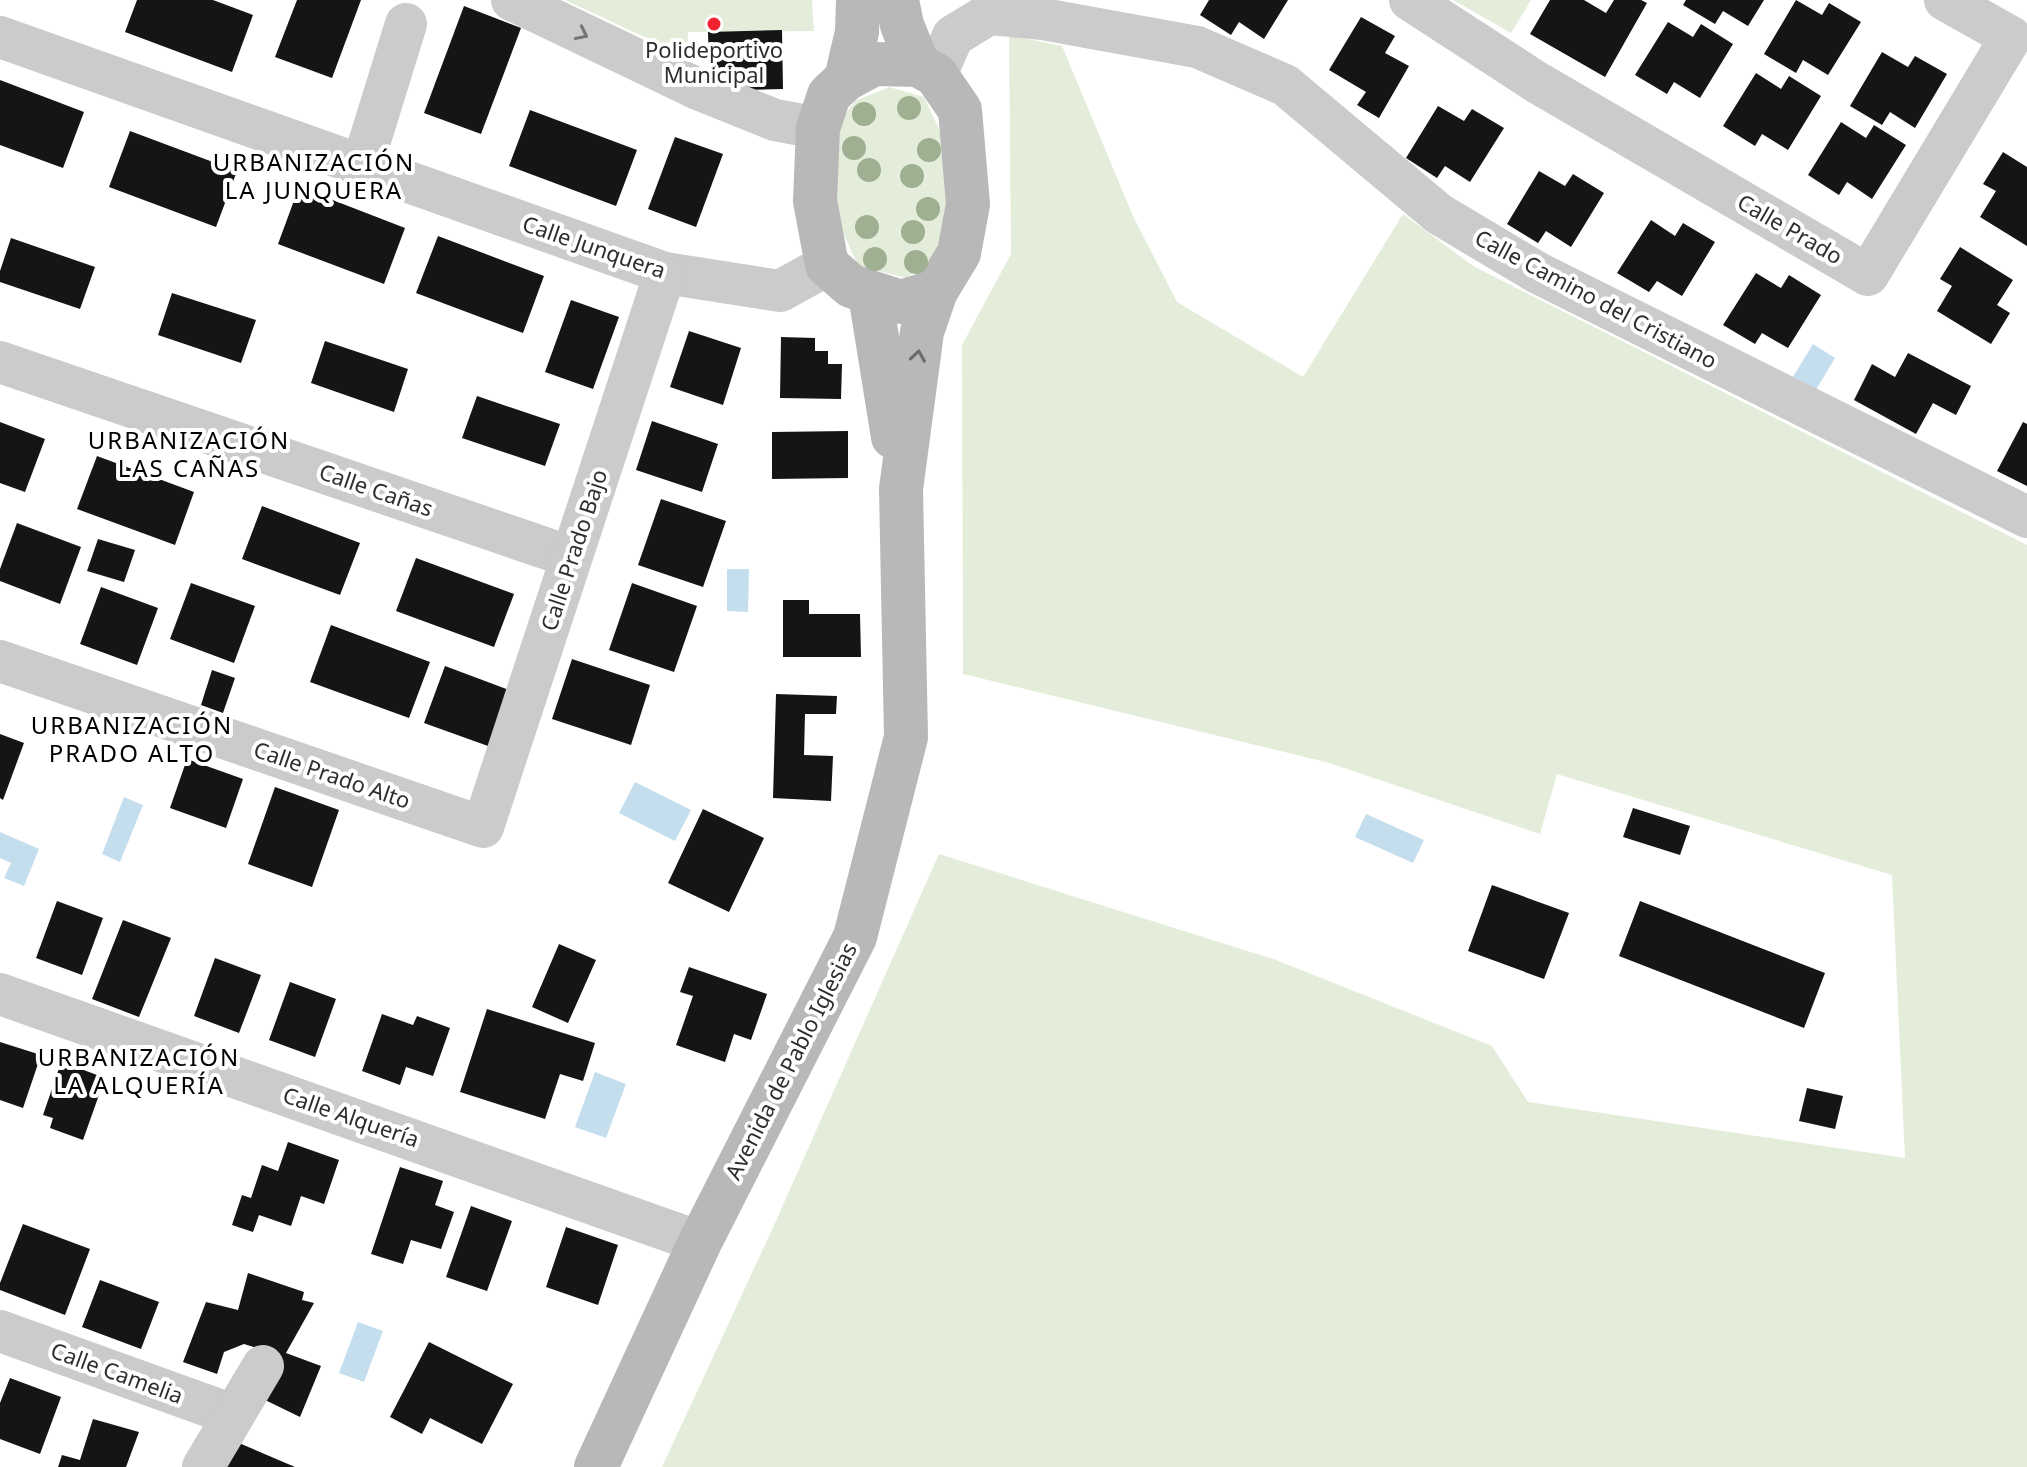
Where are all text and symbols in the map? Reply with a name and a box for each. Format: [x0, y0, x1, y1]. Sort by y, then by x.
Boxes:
marker: Polideportivo Municipal [705, 15, 723, 33]
one-way arrow [574, 24, 588, 40]
place label: Polideportivo Municipal [645, 34, 783, 89]
district label: URBANIZACIÓN LA JUNQUERA [213, 145, 415, 206]
street label: Calle Prado [1732, 186, 1849, 270]
street label: Calle Junquera [519, 208, 670, 285]
street label: Calle Camino del Cristiano [1470, 221, 1723, 375]
one-way arrow [909, 349, 926, 362]
district label: URBANIZACIÓN LAS CAÑAS [88, 423, 290, 484]
street label: Calle Cañas [315, 456, 437, 523]
street label: Calle Prado Bajo [533, 465, 613, 634]
district label: URBANIZACIÓN PRADO ALTO [31, 708, 233, 769]
street label: Calle Prado Alto [250, 733, 415, 815]
street label: Avenida de Pablo Iglesias [717, 937, 863, 1184]
district label: URBANIZACIÓN LA ALQUERÍA [38, 1040, 240, 1101]
street label: Calle Alquería [279, 1079, 423, 1153]
street label: Calle Camelia [47, 1334, 188, 1410]

